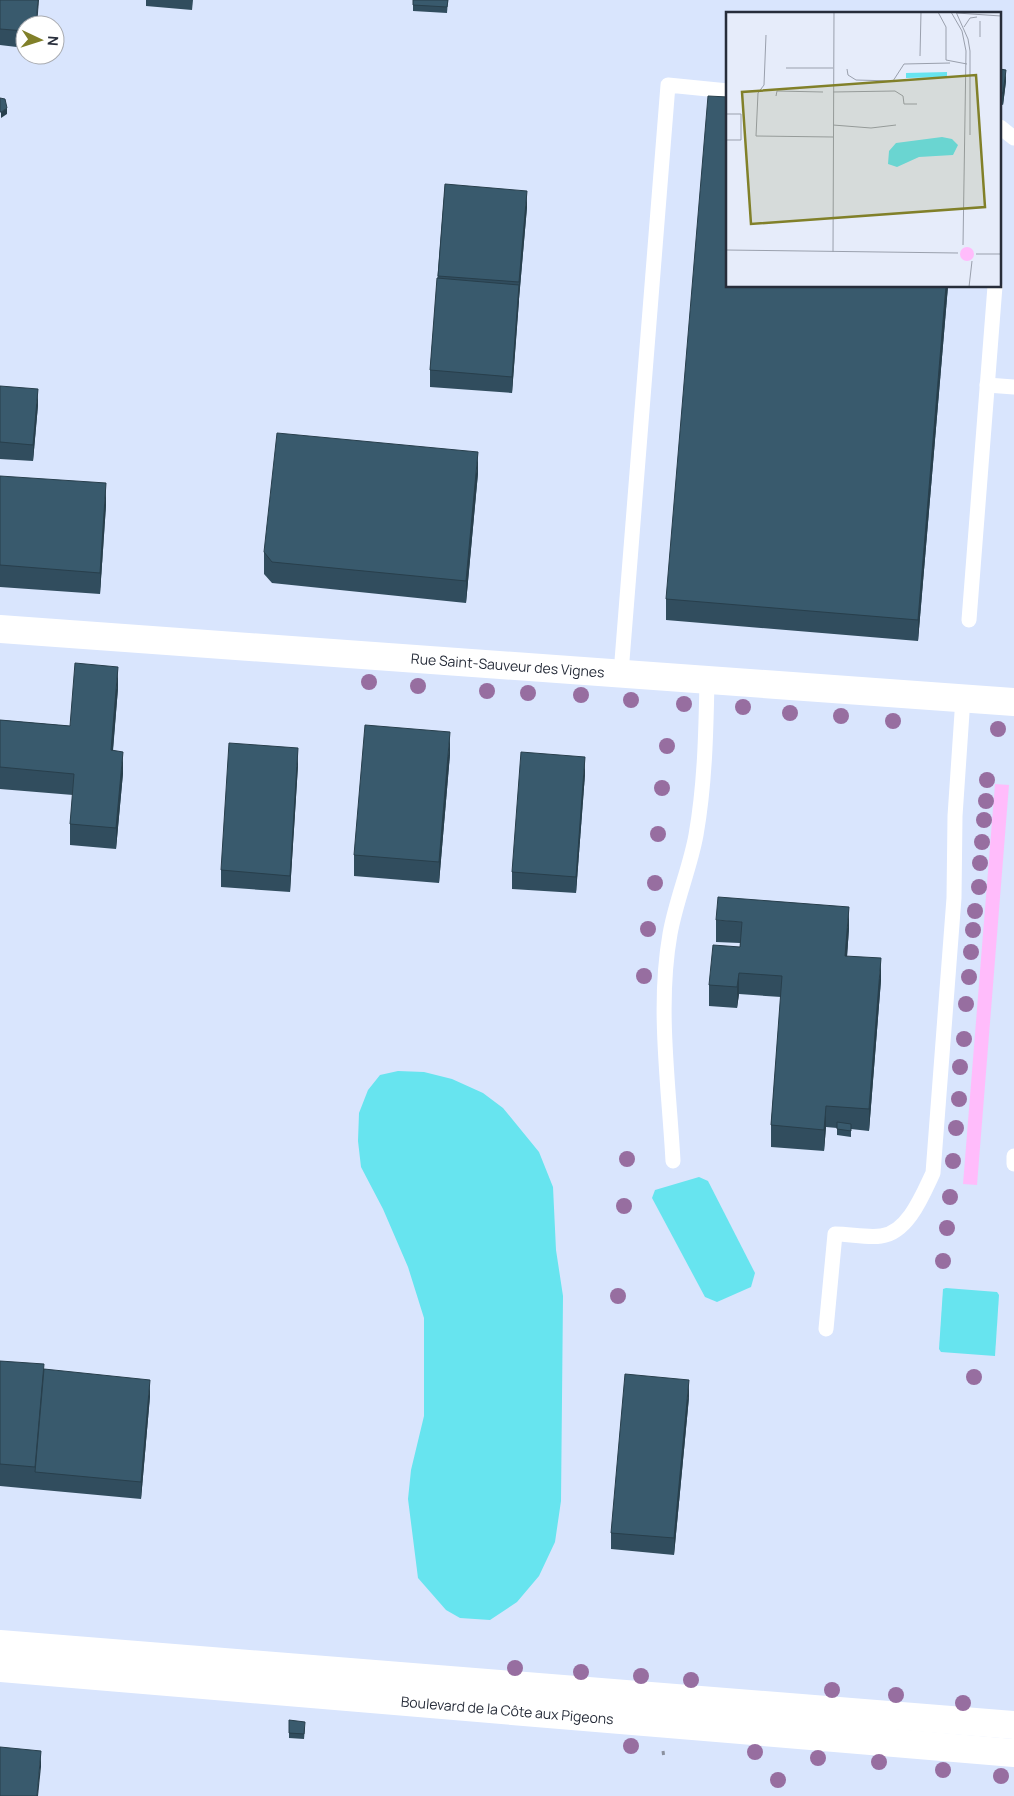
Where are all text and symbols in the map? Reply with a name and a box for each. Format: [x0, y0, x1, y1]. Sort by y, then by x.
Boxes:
inset map [726, 12, 1002, 288]
north arrow [15, 15, 65, 65]
text: N [44, 35, 63, 47]
street label: Rue Saint-Sauveur des Vignes [410, 649, 605, 681]
street label: Boulevard de la Côte aux Pigeons [400, 1692, 614, 1728]

